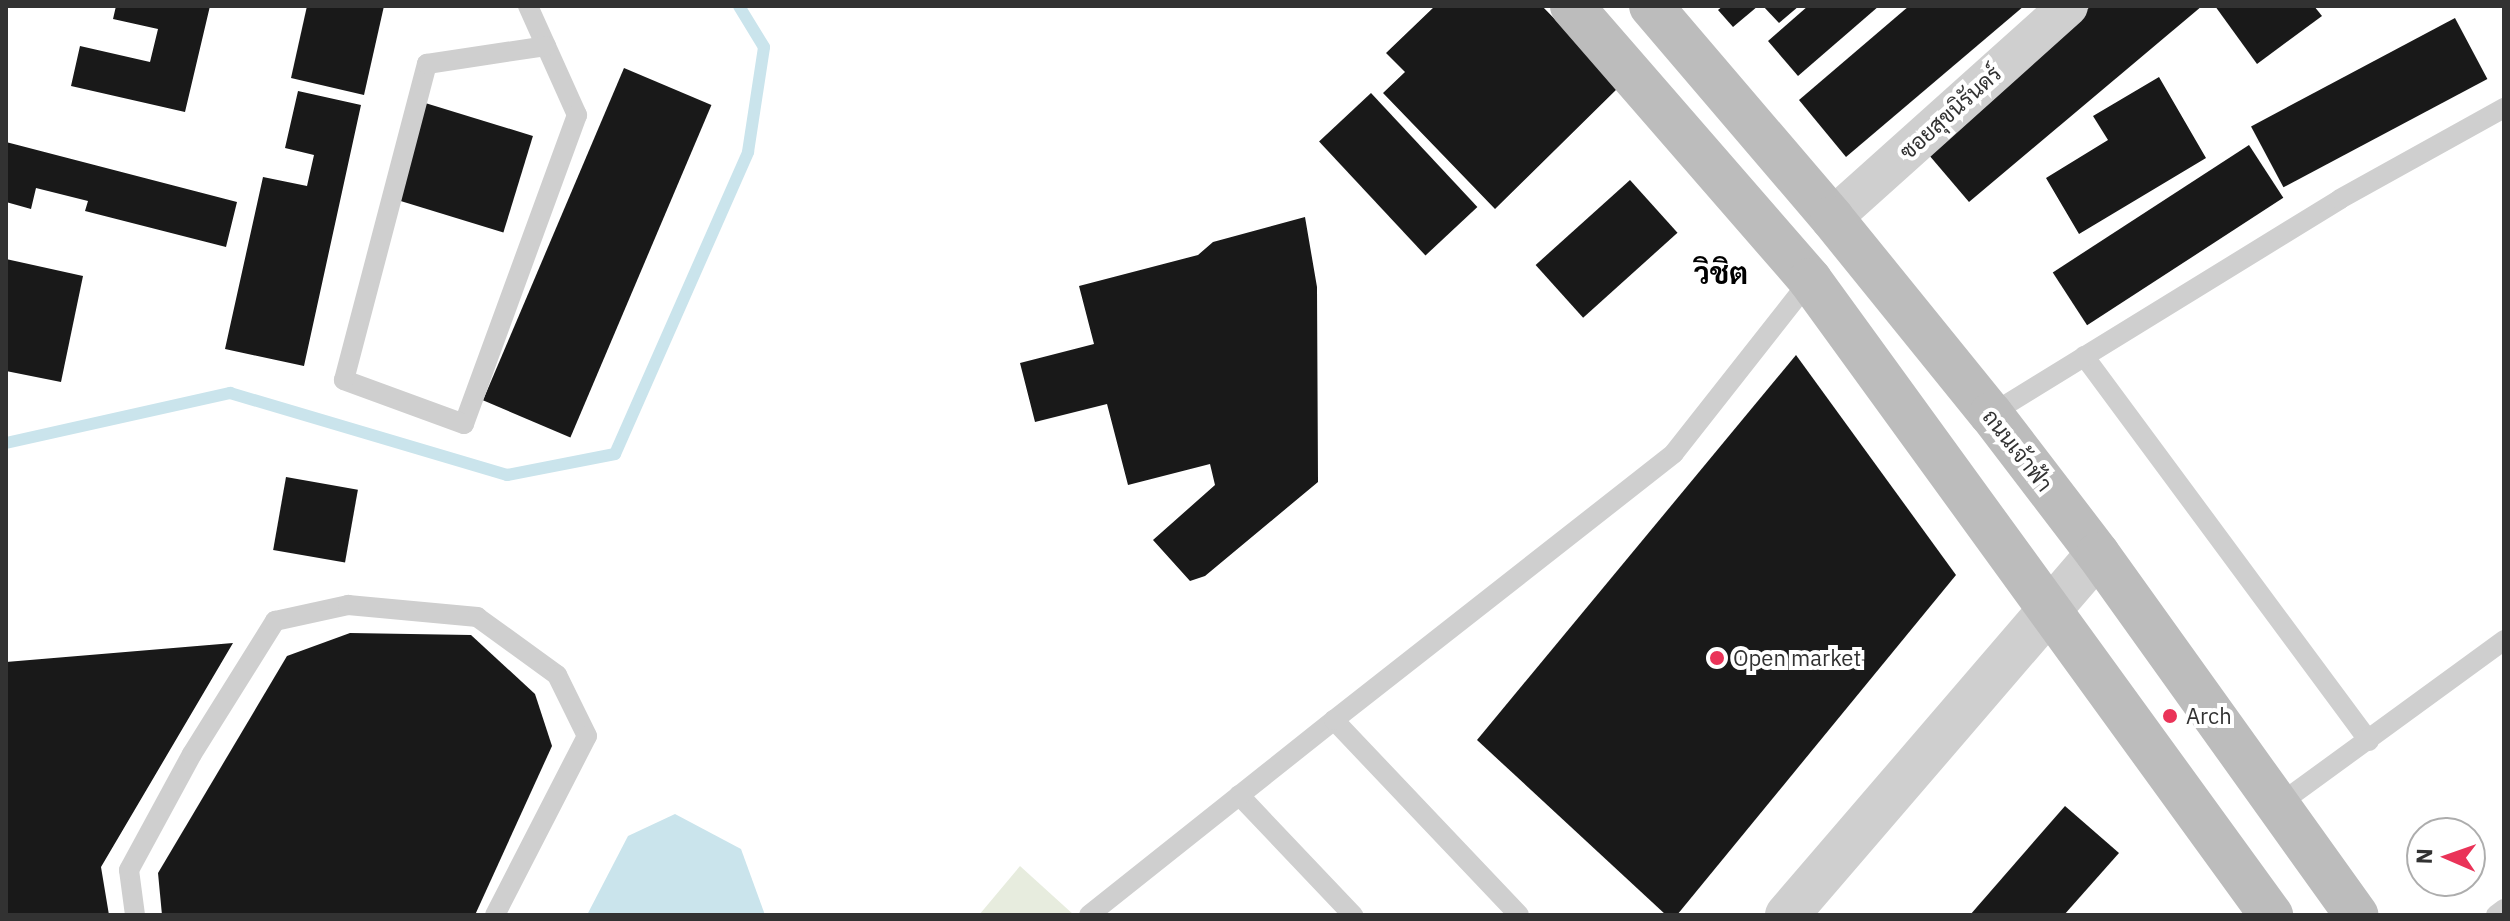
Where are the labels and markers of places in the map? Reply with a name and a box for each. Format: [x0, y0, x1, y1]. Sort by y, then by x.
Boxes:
place label: Open market [1733, 645, 1861, 671]
marker: Open market [1708, 649, 1726, 667]
place label: Arch [2186, 703, 2232, 729]
marker: Arch [2161, 707, 2179, 725]

